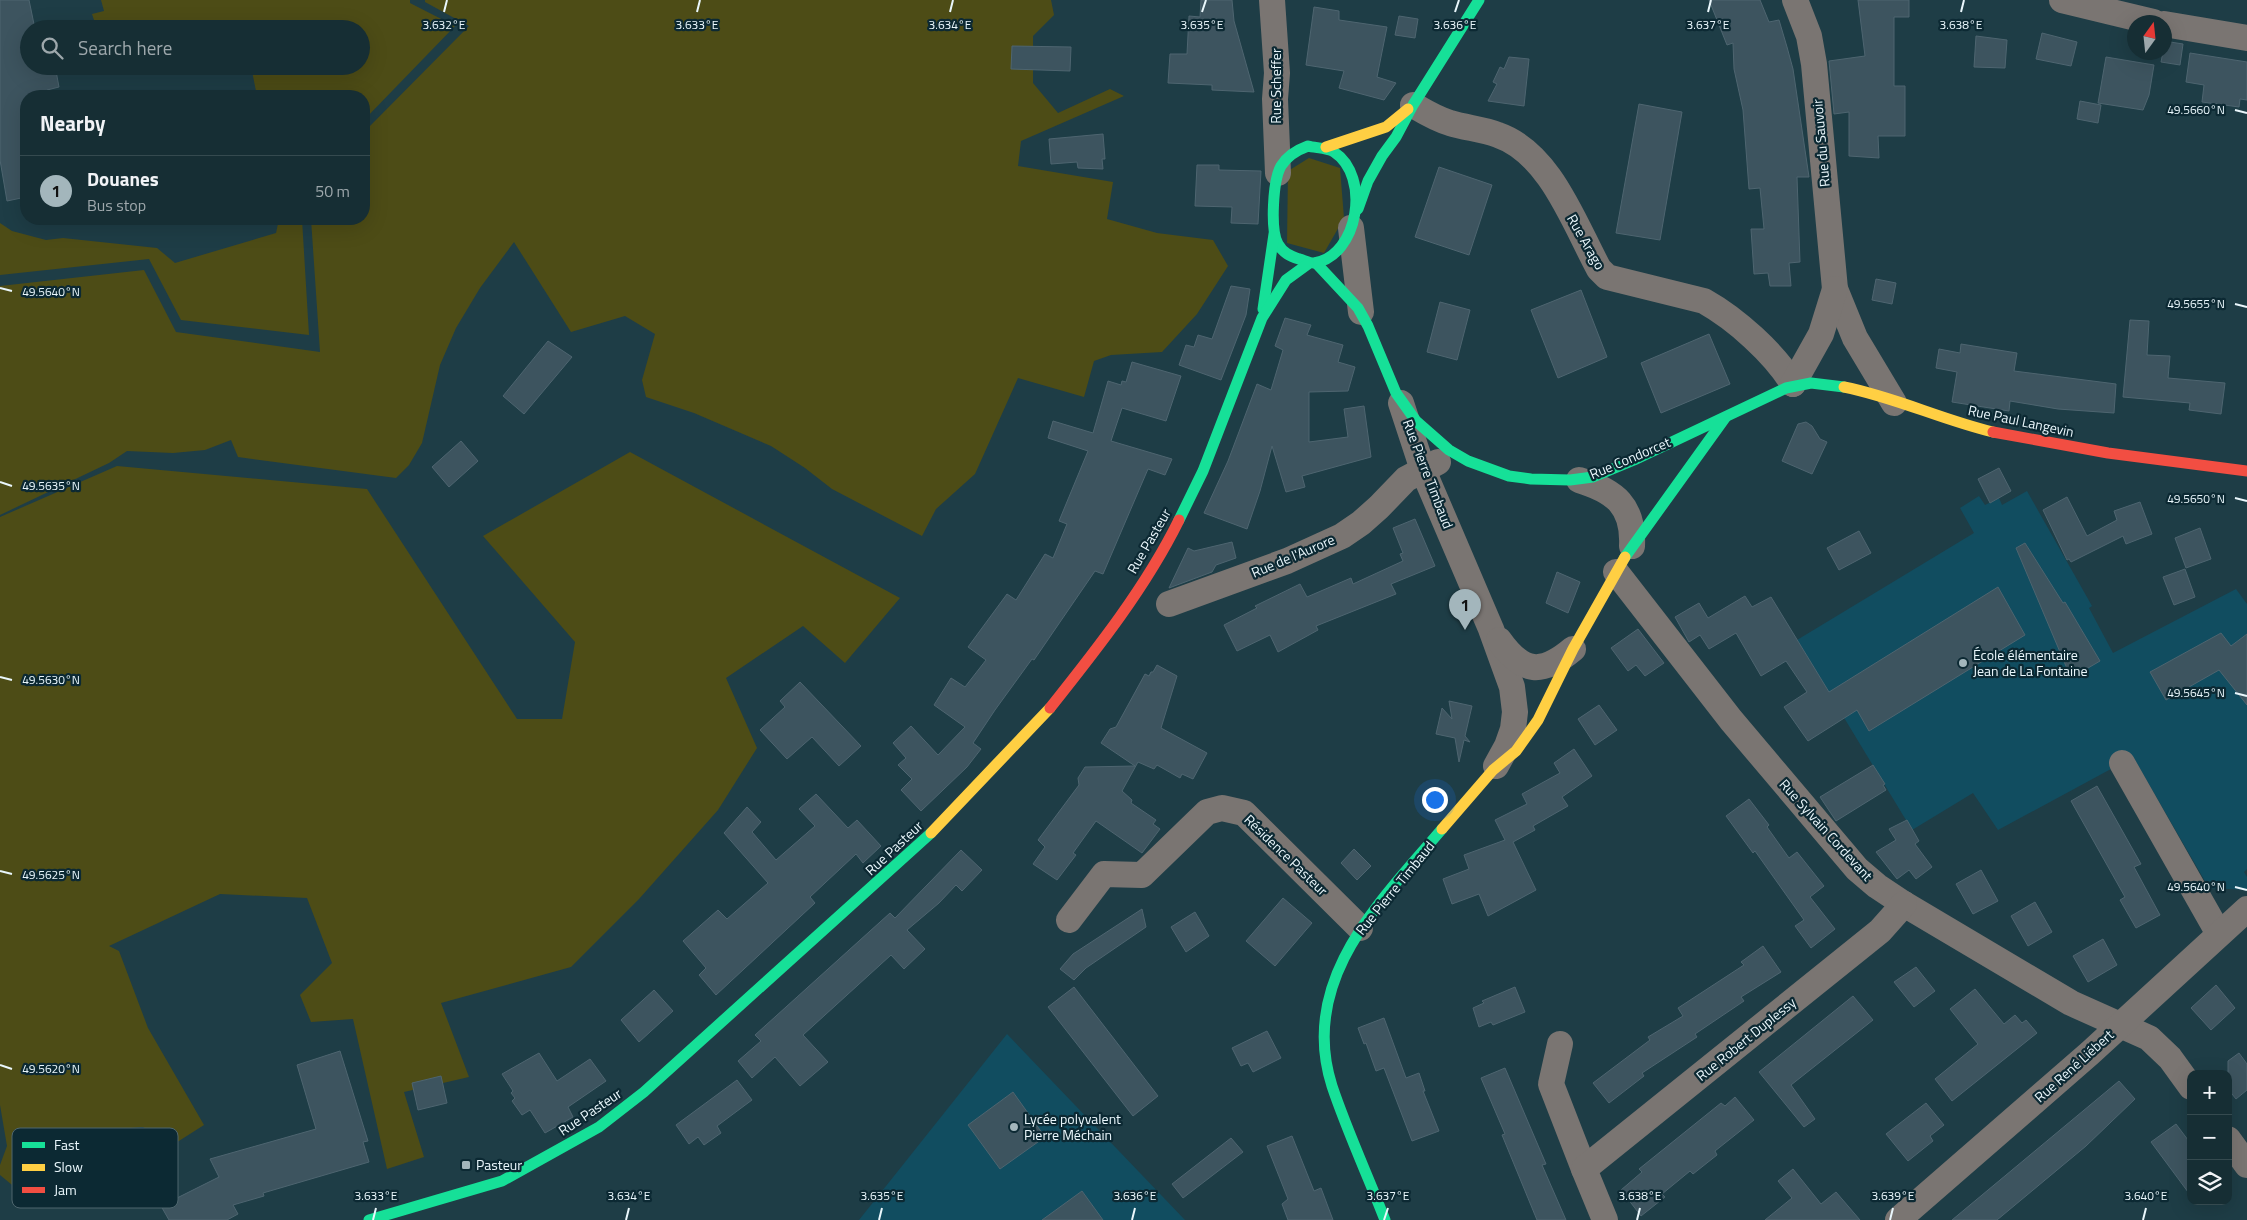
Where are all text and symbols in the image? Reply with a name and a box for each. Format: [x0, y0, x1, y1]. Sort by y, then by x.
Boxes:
text: 3.632°E [423, 15, 466, 34]
text: 3.633°E [676, 15, 719, 34]
text: 3.634°E [929, 15, 972, 34]
text: 3.635°E [1181, 15, 1224, 34]
text: 3.636°E [1434, 15, 1477, 34]
text: 3.637°E [1687, 15, 1730, 34]
text: 3.638°E [1940, 15, 1983, 34]
north arrow [2127, 15, 2172, 60]
search box [20, 20, 370, 75]
text: Search here [78, 33, 172, 62]
icon: search [38, 34, 66, 62]
street label: Rue Scheffer [1265, 48, 1286, 124]
street label: Rue du Sauvoir [1806, 98, 1835, 188]
text: 49.5660°N [2167, 100, 2225, 119]
text: Nearby [40, 107, 105, 139]
text: Douanes [87, 164, 159, 193]
text: 1 [52, 179, 60, 203]
text: 50 m [315, 179, 350, 203]
text: Bus stop [87, 193, 146, 217]
street label: Rue Arago [1562, 210, 1611, 273]
text: 49.5640°N [22, 282, 80, 301]
text: 49.5655°N [2167, 294, 2225, 313]
street label: Rue Paul Langevin [1966, 399, 2076, 442]
street label: Rue Pierre Timbaud [1398, 416, 1459, 532]
street label: Rue Condorcet [1586, 431, 1674, 484]
text: 49.5635°N [22, 476, 80, 495]
text: 49.5650°N [2167, 489, 2225, 508]
street label: Rue Pasteur [1121, 504, 1176, 577]
street label: Rue de l'Aurore [1248, 529, 1338, 583]
pin: 1 [1449, 589, 1481, 630]
place label: École élémentaire Jean de La Fontaine [1973, 644, 2088, 681]
marker: École élémentaire Jean de La Fontaine [1957, 657, 1969, 669]
text: 49.5630°N [22, 670, 80, 689]
text: 49.5645°N [2167, 683, 2225, 702]
street label: Rue Sylvain Cordevant [1775, 774, 1878, 885]
your location [1422, 787, 1448, 813]
street label: Résidence Pasteur [1240, 809, 1333, 900]
street label: Rue Pasteur [860, 815, 927, 880]
street label: Rue Pierre Timbaud [1350, 836, 1439, 939]
text: 49.5625°N [22, 865, 80, 884]
text: 49.5640°N [2167, 877, 2225, 896]
street label: Rue Robert Duplessy [1691, 992, 1800, 1086]
street label: Rue René Liébert [2029, 1024, 2118, 1107]
text: 49.5620°N [22, 1059, 80, 1078]
map controls [2187, 1070, 2232, 1205]
button: + [2187, 1070, 2232, 1115]
street label: Rue Pasteur [554, 1083, 626, 1140]
place label: Lycée polyvalent Pierre Méchain [1024, 1108, 1121, 1145]
button: − [2187, 1115, 2232, 1160]
marker: Lycée polyvalent Pierre Méchain [1008, 1121, 1020, 1133]
legend [12, 1128, 178, 1208]
text: Fast [54, 1134, 79, 1155]
place label: Pasteur [476, 1154, 522, 1175]
text: Slow [54, 1156, 83, 1177]
marker: Pasteur [460, 1159, 472, 1171]
button: layers [2187, 1160, 2232, 1205]
text: Jam [54, 1179, 77, 1200]
text: 3.633°E [355, 1186, 398, 1205]
text: 3.634°E [608, 1186, 651, 1205]
text: 3.635°E [861, 1186, 904, 1205]
text: 3.636°E [1114, 1186, 1157, 1205]
text: 3.637°E [1367, 1186, 1410, 1205]
text: 3.638°E [1619, 1186, 1662, 1205]
text: 3.639°E [1872, 1186, 1915, 1205]
text: 3.640°E [2125, 1186, 2168, 1205]

